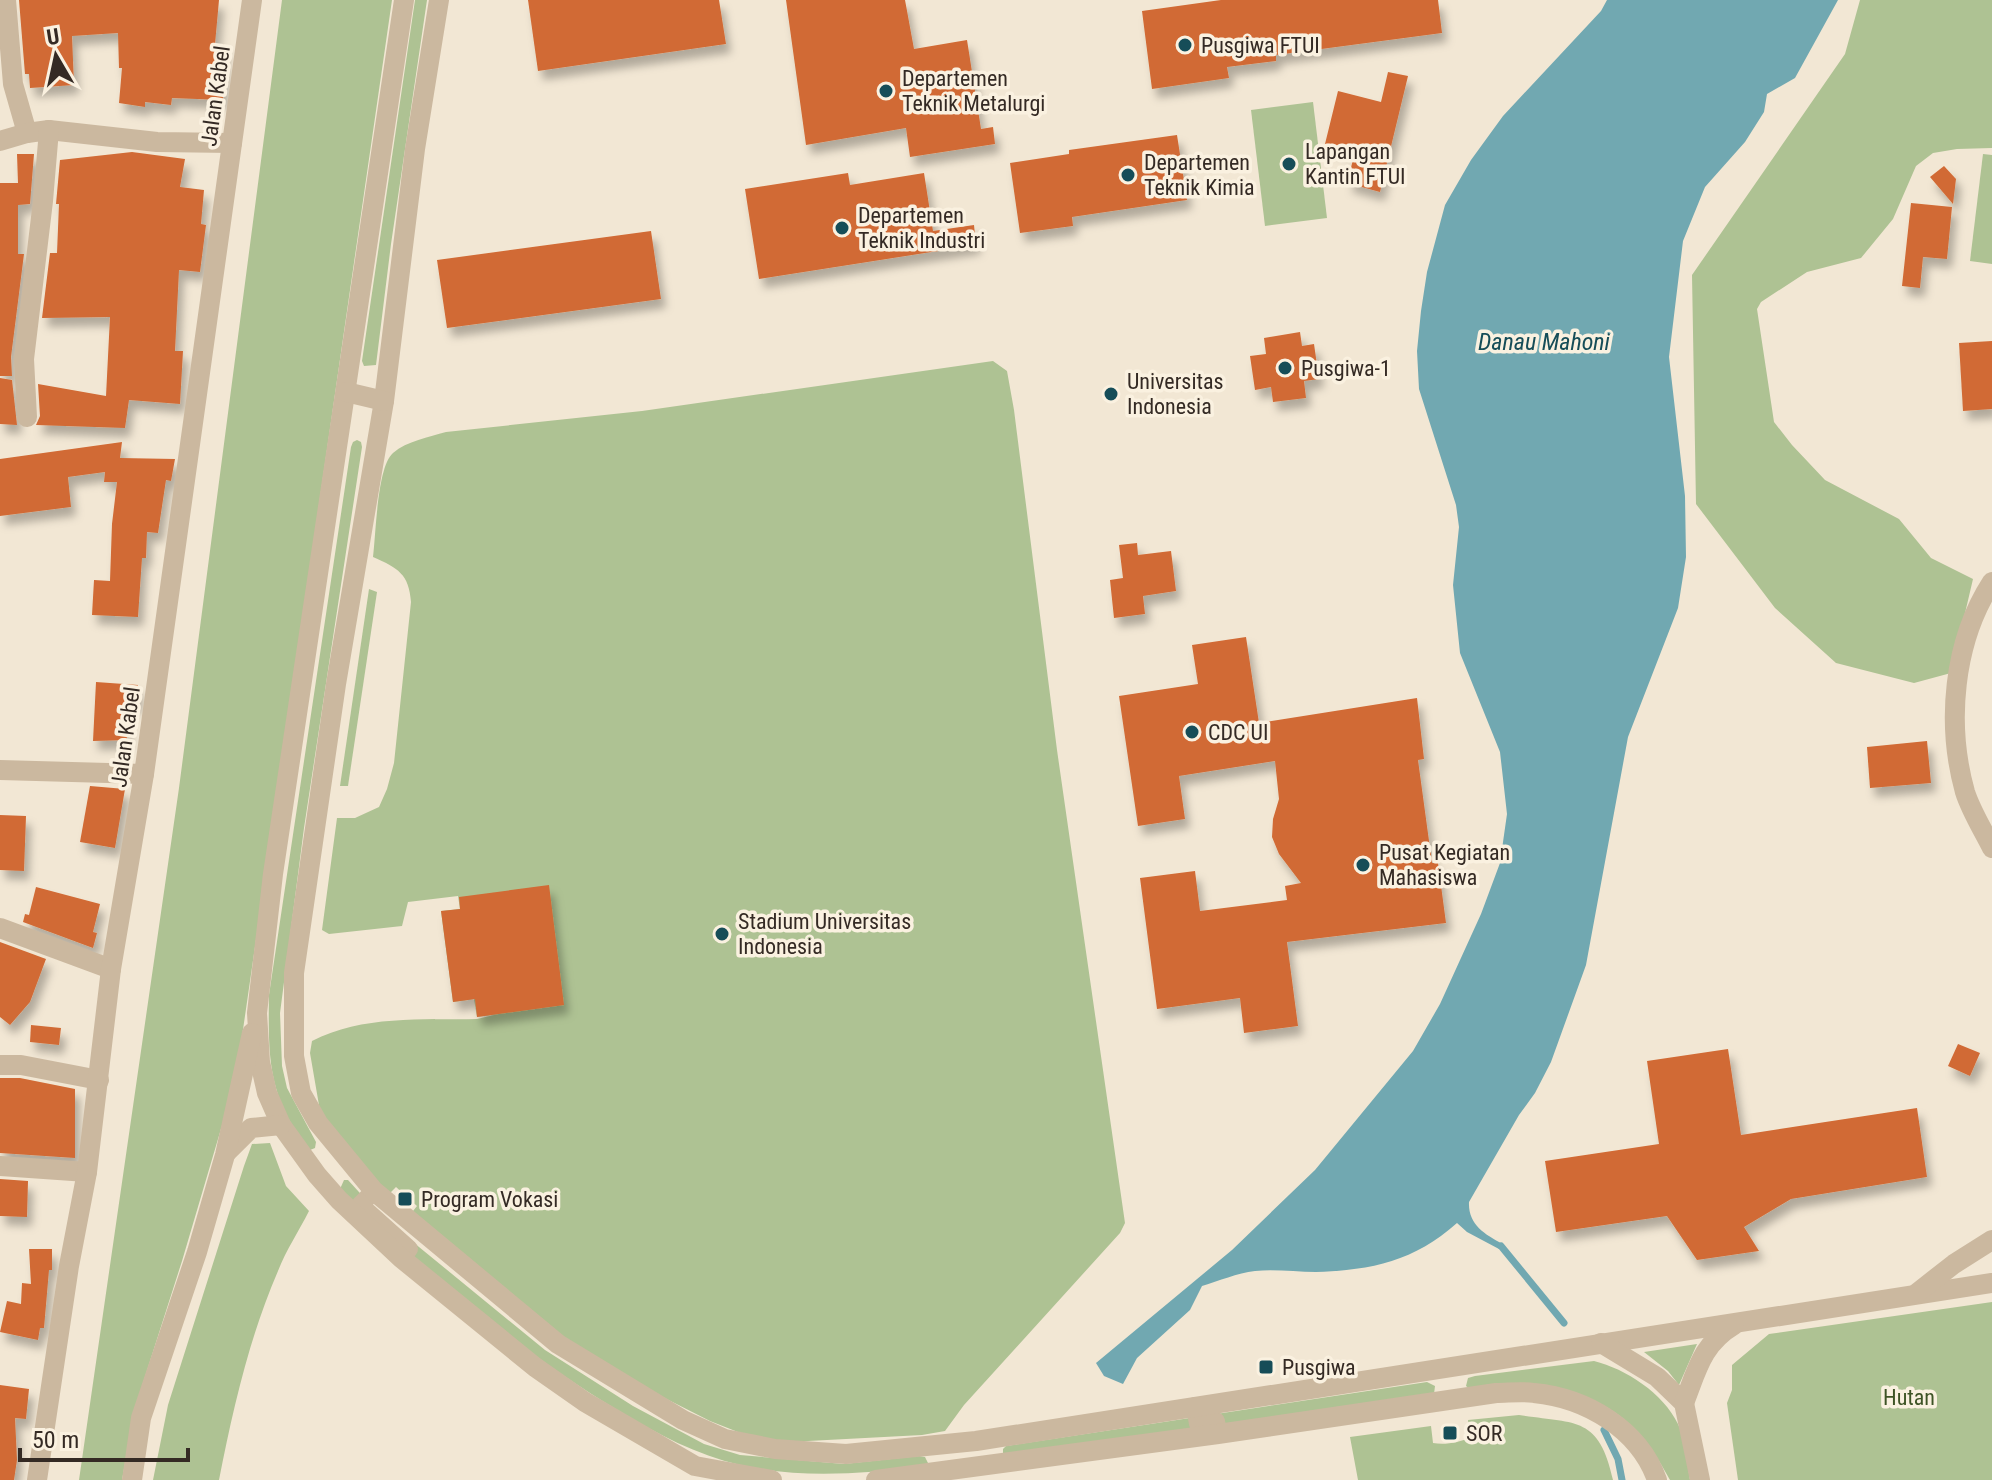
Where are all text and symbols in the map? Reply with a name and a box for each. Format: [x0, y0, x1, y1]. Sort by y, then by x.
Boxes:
north arrow [16, 16, 96, 96]
text: U [45, 23, 61, 50]
place label: Pusgiwa FTUI [1201, 33, 1320, 58]
marker: Pusgiwa FTUI [1176, 36, 1194, 54]
street label: Jalan Kabel [196, 44, 235, 148]
place label: Departemen Teknik Metalurgi [902, 66, 1045, 116]
marker: Departemen Teknik Metalurgi [877, 82, 895, 100]
place label: Lapangan Kantin FTUI [1305, 139, 1406, 189]
place label: Departemen Teknik Kimia [1144, 150, 1254, 200]
marker: Lapangan Kantin FTUI [1280, 155, 1298, 173]
marker: Departemen Teknik Kimia [1119, 166, 1137, 184]
place label: Departemen Teknik Industri [858, 203, 985, 253]
marker: Departemen Teknik Industri [833, 219, 851, 237]
water label: Danau Mahoni [1478, 328, 1611, 356]
place label: Pusgiwa-1 [1301, 356, 1391, 381]
marker: Pusgiwa-1 [1276, 359, 1294, 377]
place label: Universitas Indonesia [1127, 369, 1224, 419]
marker: Universitas Indonesia [1102, 385, 1120, 403]
street label: Jalan Kabel [106, 685, 145, 789]
place label: CDC UI [1208, 720, 1268, 745]
marker: CDC UI [1183, 723, 1201, 741]
place label: Pusat Kegiatan Mahasiswa [1379, 840, 1510, 890]
marker: Pusat Kegiatan Mahasiswa [1354, 856, 1372, 874]
place label: Stadium Universitas Indonesia [738, 909, 911, 959]
marker: Stadium Universitas Indonesia [713, 925, 731, 943]
place label: Program Vokasi [421, 1187, 558, 1212]
marker: Program Vokasi [396, 1190, 414, 1208]
place label: Pusgiwa [1282, 1355, 1356, 1380]
marker: Pusgiwa [1257, 1358, 1275, 1376]
park label: Hutan [1883, 1385, 1935, 1410]
scale bar [20, 1412, 188, 1462]
place label: SOR [1466, 1421, 1503, 1446]
marker: SOR [1441, 1424, 1459, 1442]
text: 50 m [32, 1426, 79, 1454]

